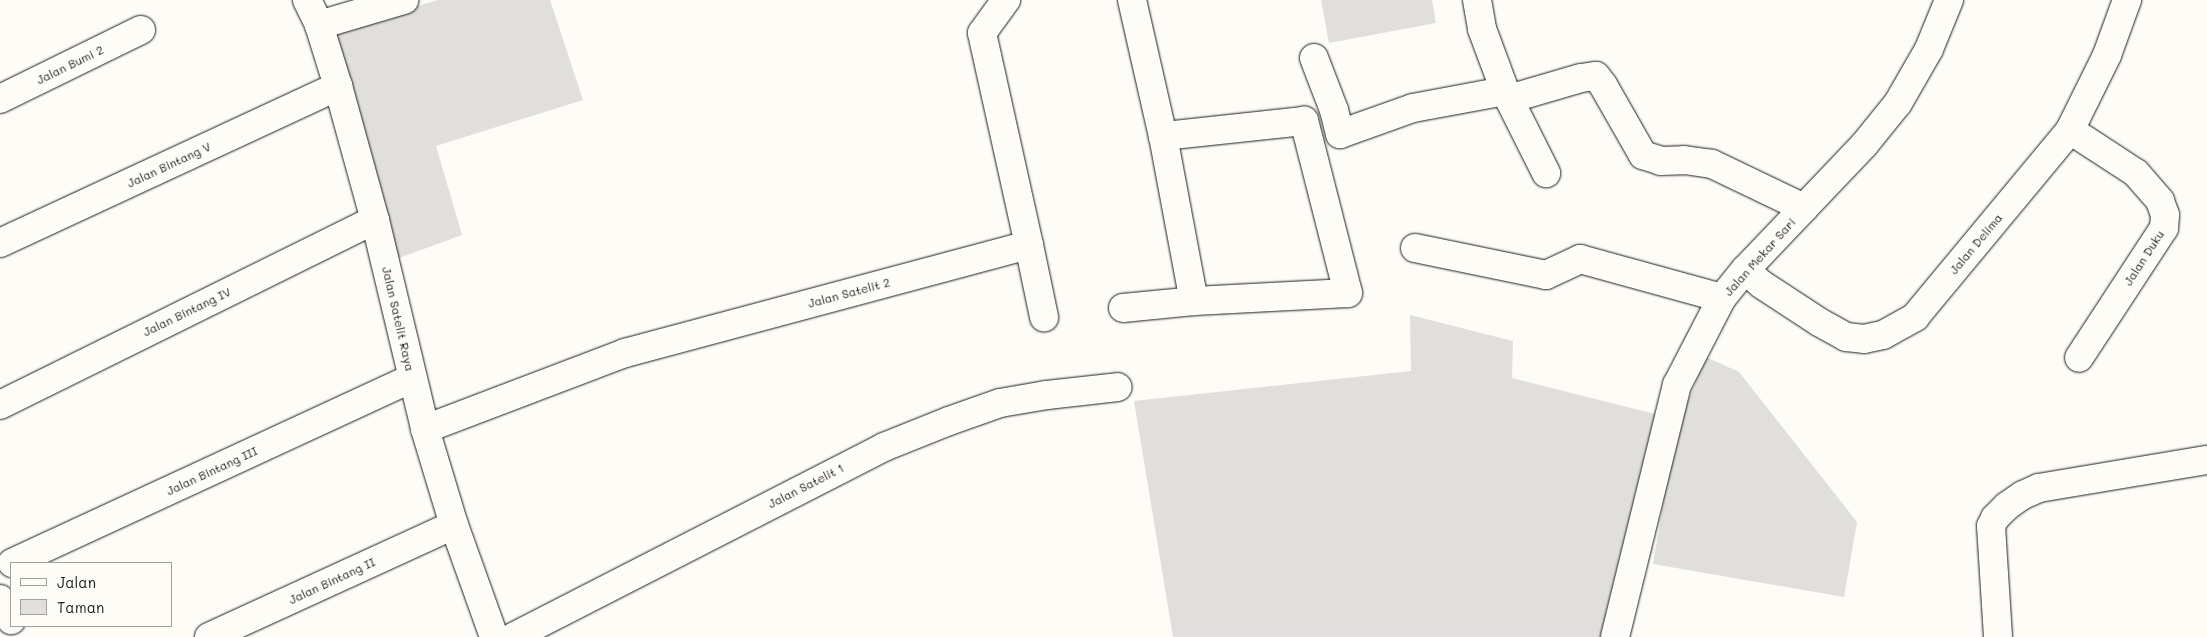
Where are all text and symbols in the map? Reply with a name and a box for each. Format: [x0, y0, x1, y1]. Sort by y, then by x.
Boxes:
street label: Jalan Bumi 2 [34, 43, 106, 87]
street label: Jalan Bintang V [125, 139, 213, 191]
street label: Jalan Delima [1947, 211, 2005, 277]
street label: Jalan Mekar Sari [1721, 215, 1799, 299]
street label: Jalan Duku [2121, 228, 2167, 288]
street label: Jalan Satelit Raya [379, 265, 417, 373]
street label: Jalan Satelit 2 [806, 275, 892, 311]
street label: Jalan Bintang IV [141, 284, 233, 340]
street label: Jalan Bintang III [164, 444, 260, 498]
street label: Jalan Satelit 1 [766, 461, 846, 511]
street label: Jalan Bintang II [287, 555, 377, 607]
legend [10, 562, 172, 627]
text: Jalan [57, 572, 96, 592]
text: Taman [57, 597, 104, 617]

